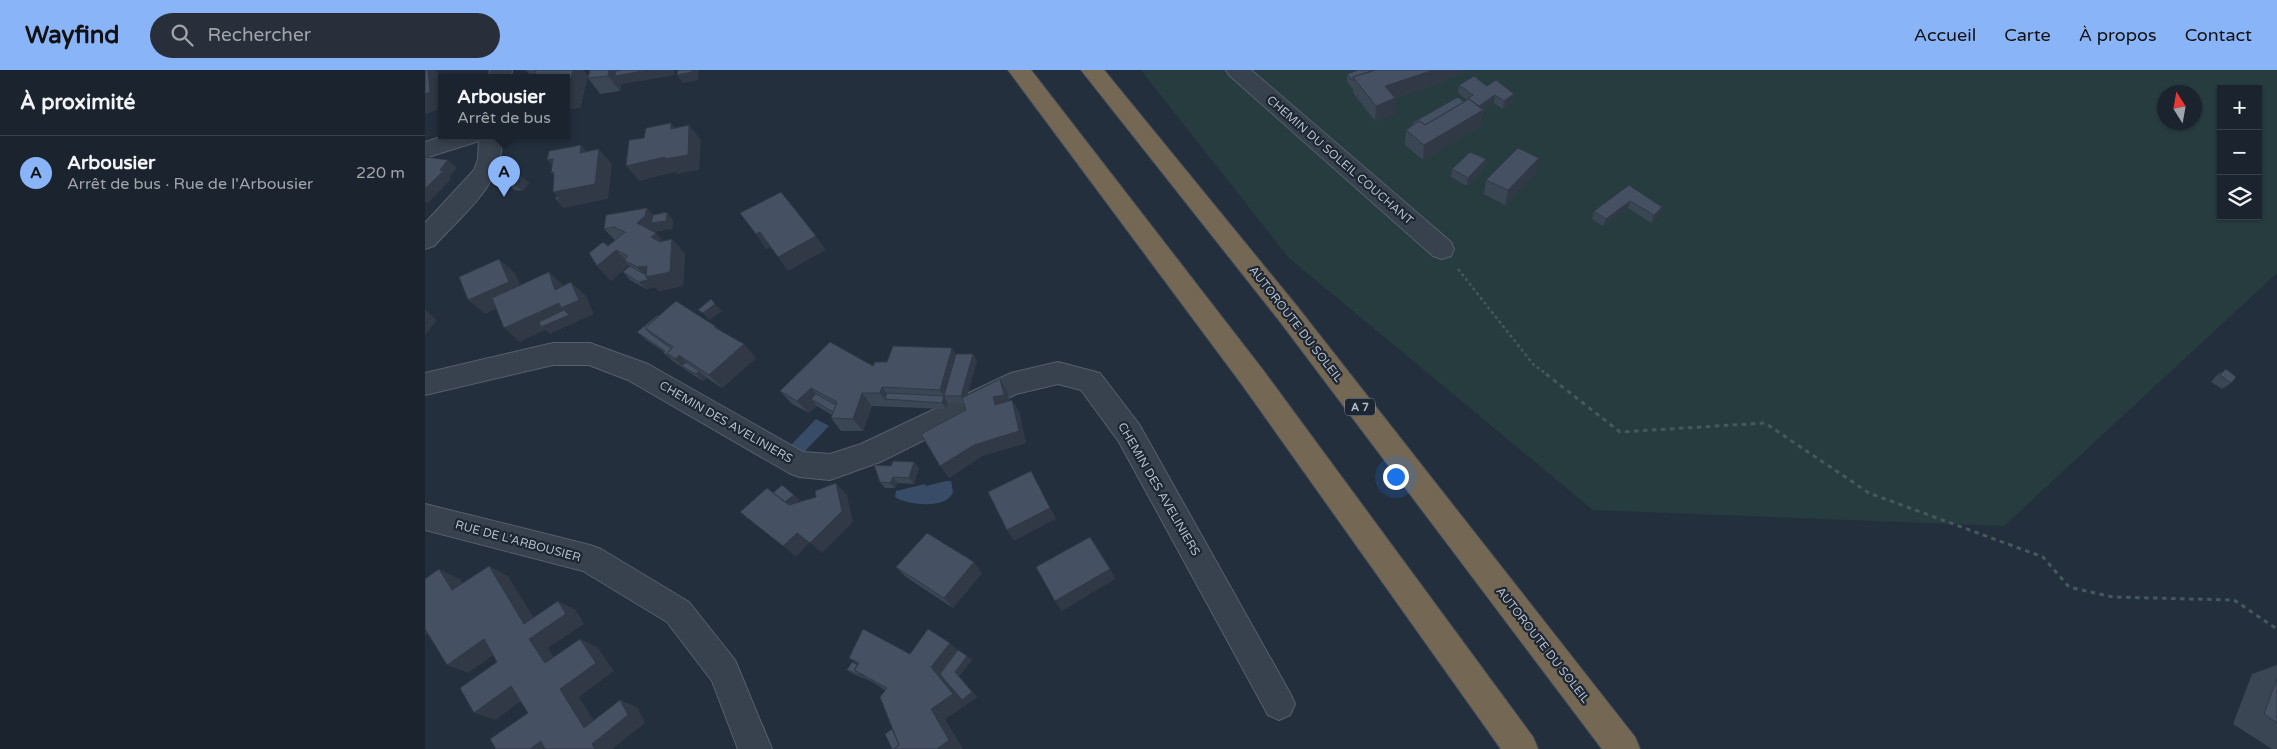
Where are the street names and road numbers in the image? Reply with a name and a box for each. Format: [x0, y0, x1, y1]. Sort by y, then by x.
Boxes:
street label: CHEMIN DU SOLEIL COUCHANT [1264, 93, 1417, 228]
street label: AUTOROUTE DU SOLEIL [1246, 263, 1346, 385]
street label: CHEMIN DES AVELINIERS [657, 378, 795, 466]
road number: A 7 [1345, 398, 1375, 416]
street label: CHEMIN DES AVELINIERS [1115, 420, 1203, 558]
street label: RUE DE L'ARBOUSIER [454, 517, 582, 565]
street label: AUTOROUTE DU SOLEIL [1493, 584, 1593, 706]

